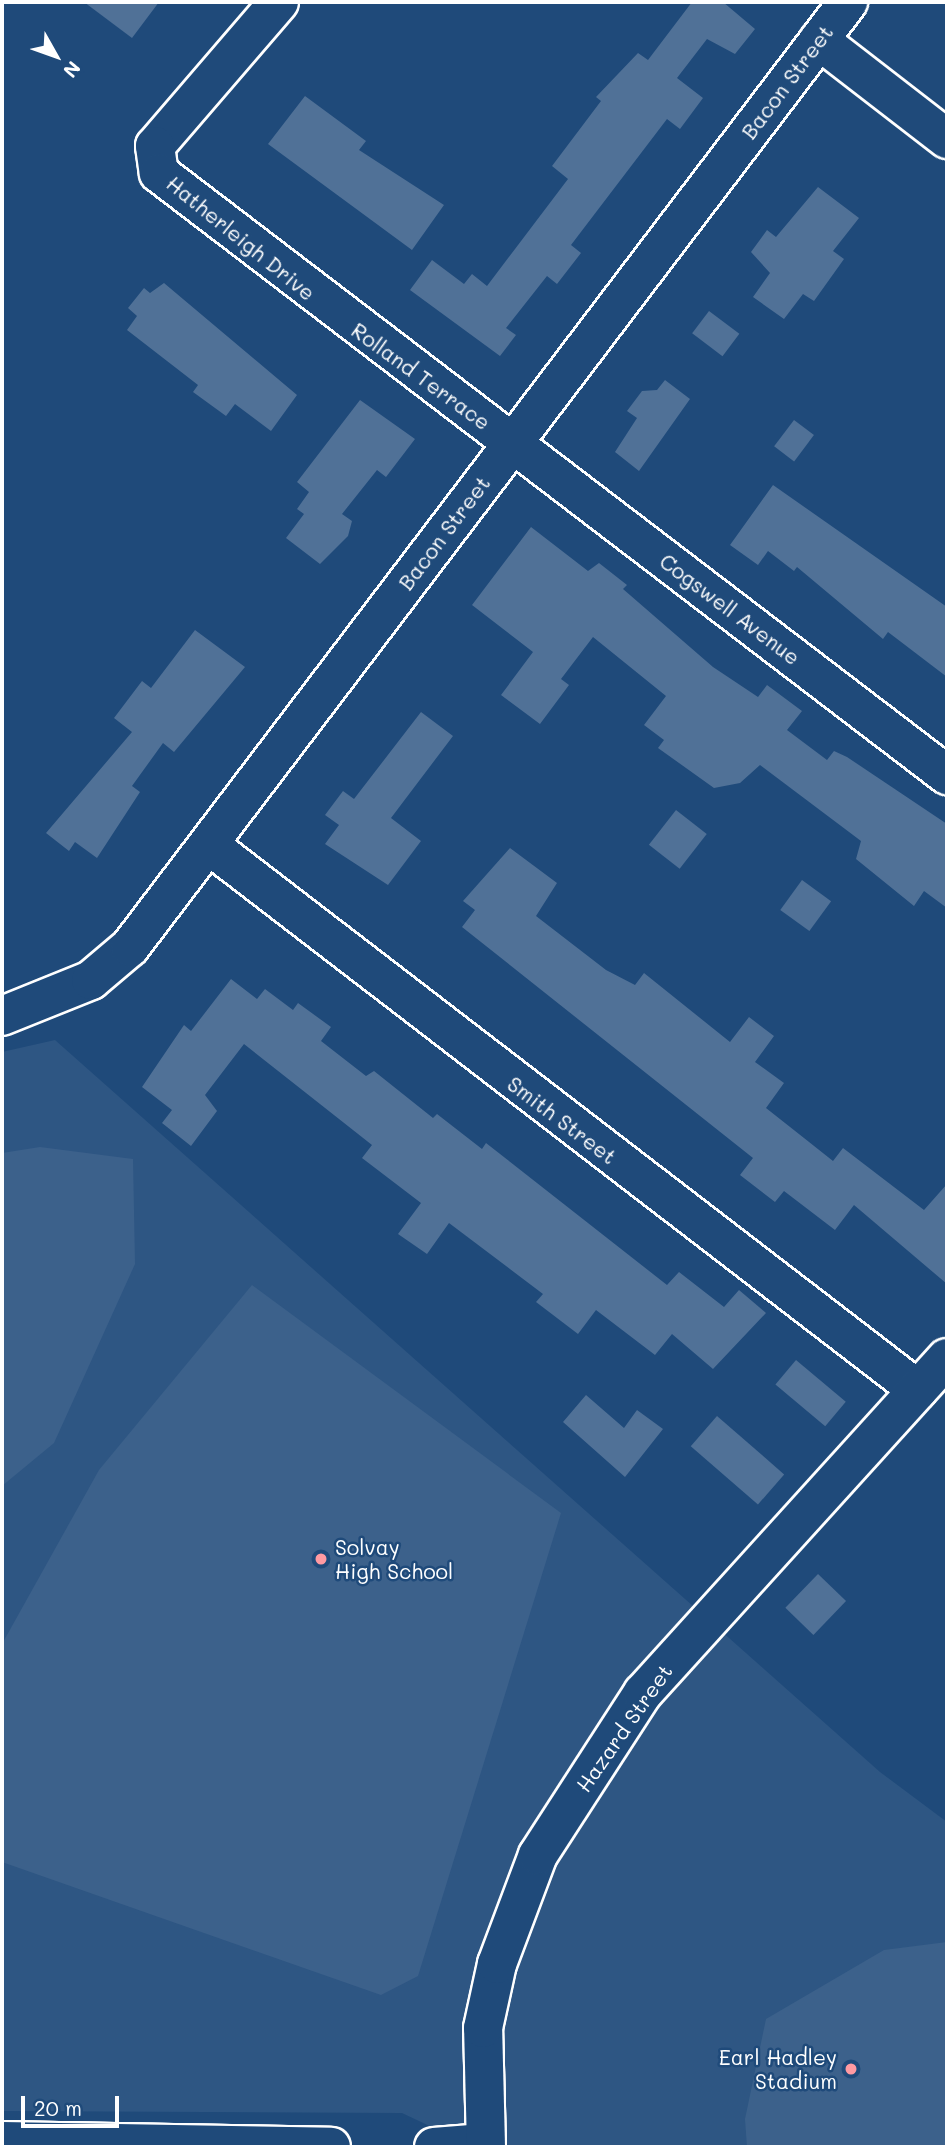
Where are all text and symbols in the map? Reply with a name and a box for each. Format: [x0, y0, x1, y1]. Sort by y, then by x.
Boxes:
street label: Bacon Street [736, 20, 838, 144]
north arrow [21, 21, 91, 91]
text: N [58, 56, 87, 83]
street label: Hatherleigh Drive [162, 170, 320, 306]
street label: Rolland Terrace [347, 317, 495, 435]
street label: Bacon Street [393, 471, 495, 595]
street label: Cogswell Avenue [655, 548, 805, 670]
street label: Smith Street [503, 1071, 621, 1169]
place label: Solvay High School [335, 1534, 453, 1584]
marker: Solvay High School [313, 1551, 329, 1567]
street label: Hazard Street [571, 1659, 677, 1797]
place label: Earl Hadley Stadium [719, 2044, 837, 2094]
marker: Earl Hadley Stadium [843, 2061, 859, 2077]
scale bar [24, 2082, 122, 2126]
text: 20 m [34, 2094, 82, 2121]

